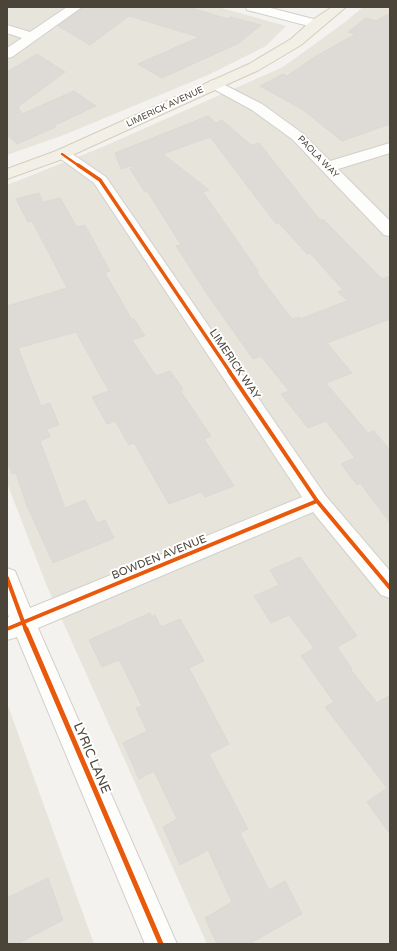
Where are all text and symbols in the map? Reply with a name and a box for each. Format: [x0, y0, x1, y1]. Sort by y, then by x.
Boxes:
street label: LIMERICK AVENUE [125, 84, 206, 130]
street label: PAOLA WAY [295, 134, 341, 181]
street label: LIMERICK WAY [207, 327, 263, 401]
street label: BOWDEN AVENUE [110, 532, 208, 582]
street label: LYRIC LANE [70, 720, 114, 796]

